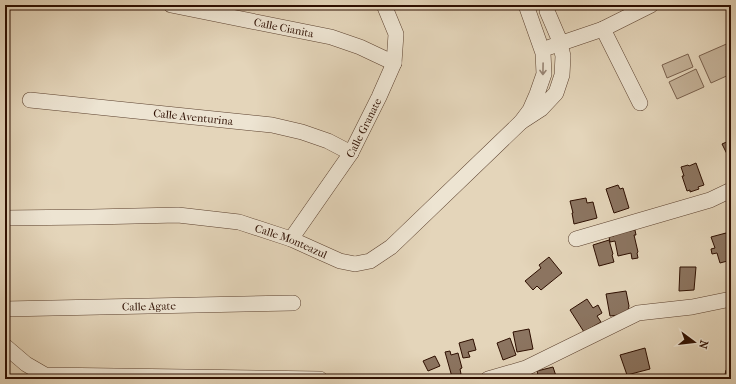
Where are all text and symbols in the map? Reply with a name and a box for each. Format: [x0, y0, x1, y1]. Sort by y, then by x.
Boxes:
street label: Calle Cianita [253, 15, 316, 40]
one-way arrow [539, 62, 547, 75]
street label: Calle Granate [343, 95, 384, 160]
street label: Calle Aventurina [153, 106, 234, 128]
street label: Calle Monteazul [253, 221, 329, 261]
street label: Calle Agate [122, 299, 177, 313]
north arrow [674, 322, 714, 362]
text: N [696, 339, 711, 351]

